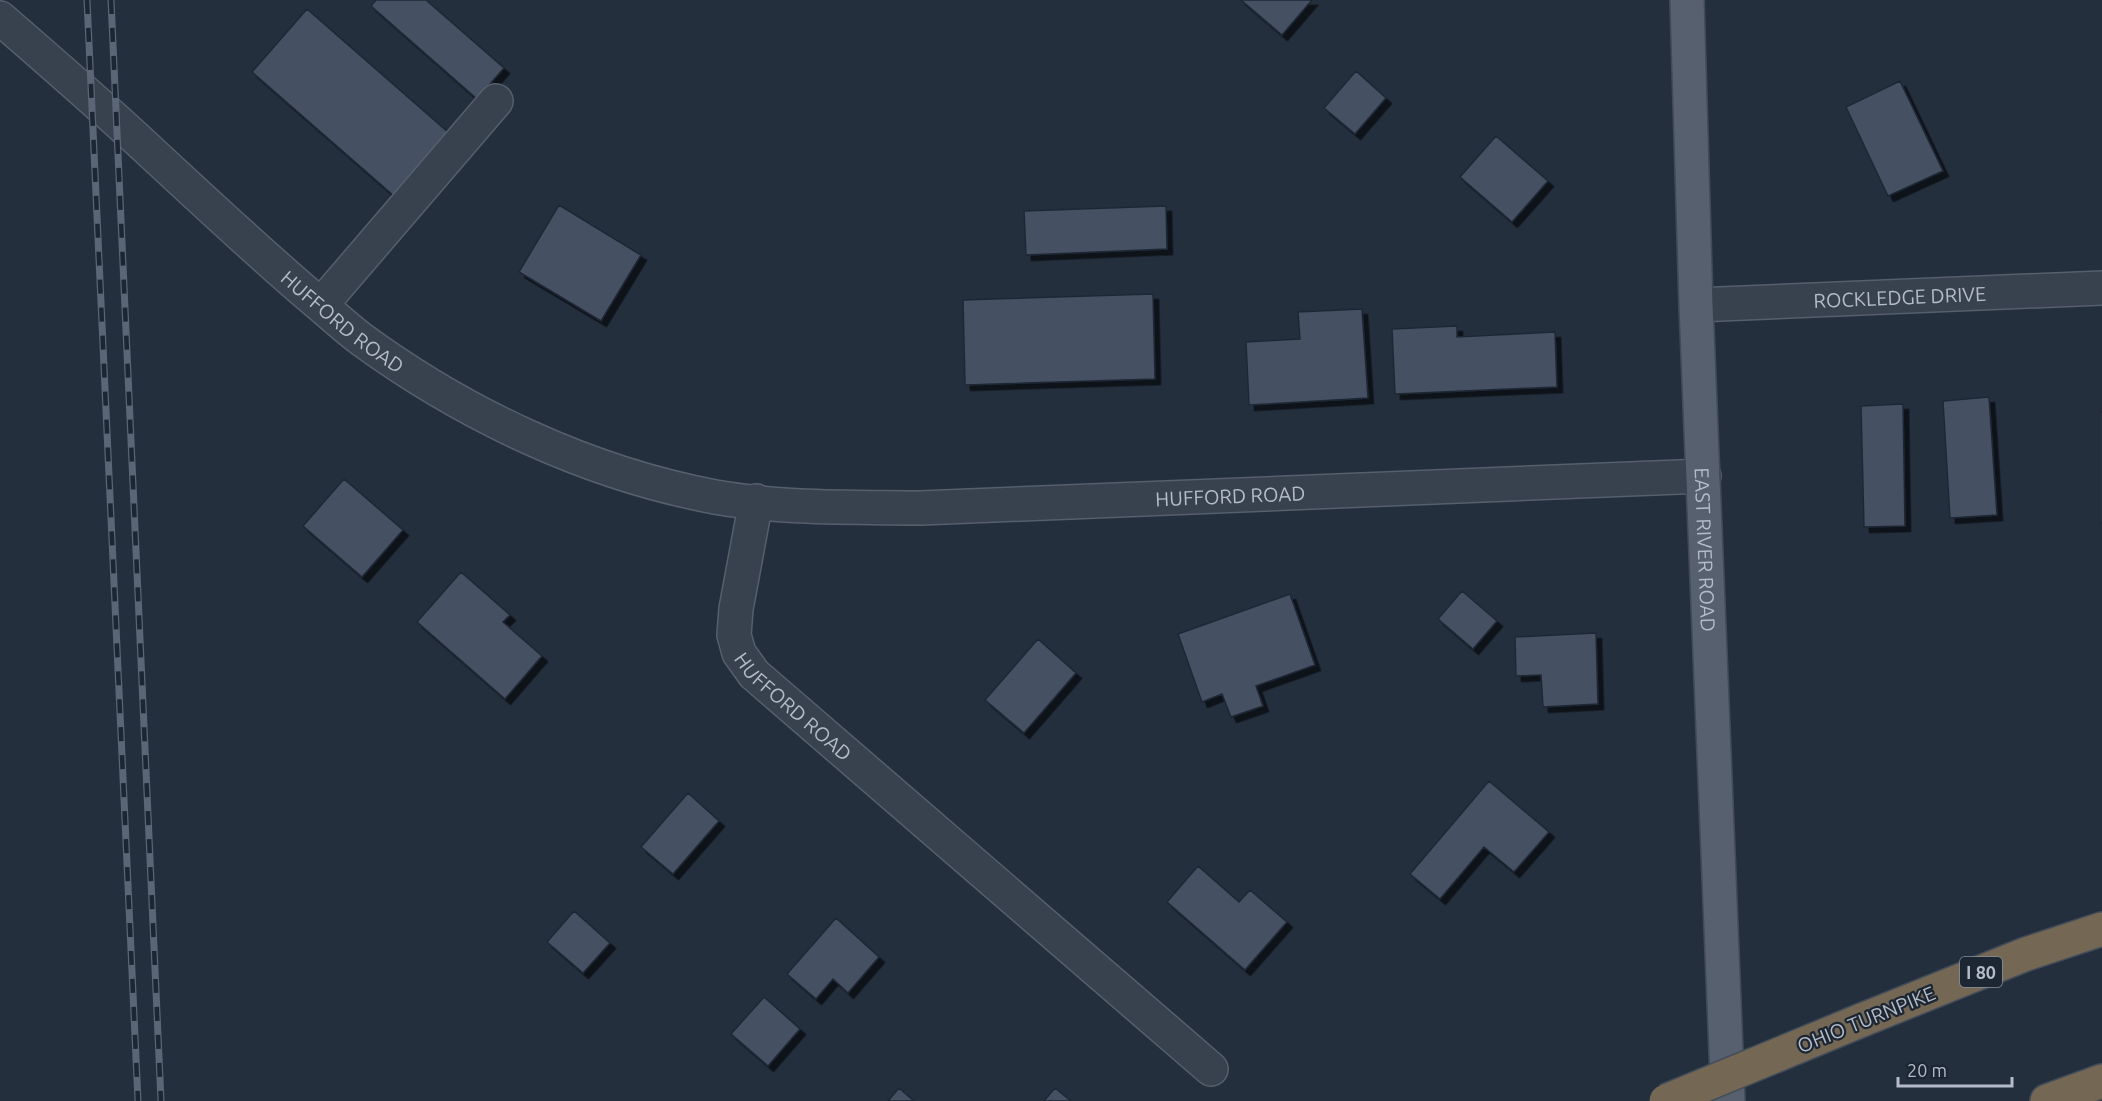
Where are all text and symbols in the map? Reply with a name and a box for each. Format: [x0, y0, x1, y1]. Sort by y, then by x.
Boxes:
street label: HUFFORD ROAD [277, 265, 408, 377]
street label: ROCKLEDGE DRIVE [1813, 281, 1987, 312]
street label: EAST RIVER ROAD [1691, 467, 1721, 632]
street label: HUFFORD ROAD [1155, 481, 1306, 510]
street label: HUFFORD ROAD [730, 647, 857, 765]
road number: I 80 [1960, 957, 2002, 987]
street label: OHIO TURNPIKE [1794, 981, 1938, 1057]
scale bar [1898, 1050, 2012, 1088]
text: 20 m [1907, 1060, 1947, 1080]

